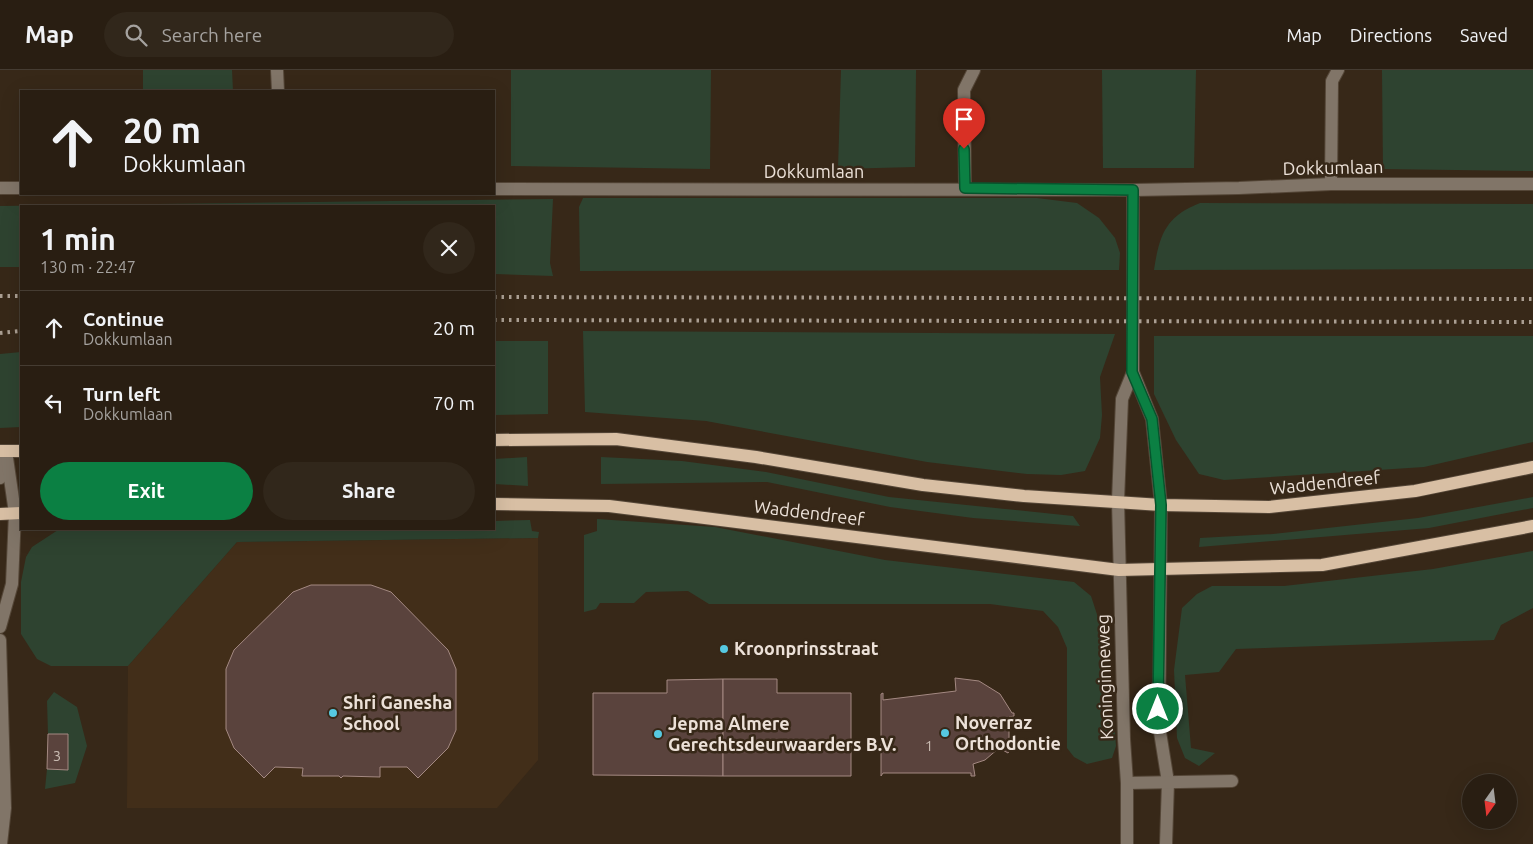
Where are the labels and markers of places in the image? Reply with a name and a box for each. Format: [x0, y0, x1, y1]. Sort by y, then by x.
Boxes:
pin [943, 98, 985, 149]
place label: Kroonprinsstraat [734, 638, 879, 658]
marker: Kroonprinsstraat [718, 643, 730, 655]
place label: Shri Ganesha School [343, 692, 452, 733]
marker: Shri Ganesha School [327, 707, 339, 719]
place label: Noverraz Orthodontie [955, 712, 1061, 753]
place label: Jepma Almere Gerechtsdeurwaarders B.V. [668, 713, 896, 754]
marker: Noverraz Orthodontie [939, 727, 951, 739]
marker: Jepma Almere Gerechtsdeurwaarders B.V. [652, 728, 664, 740]

